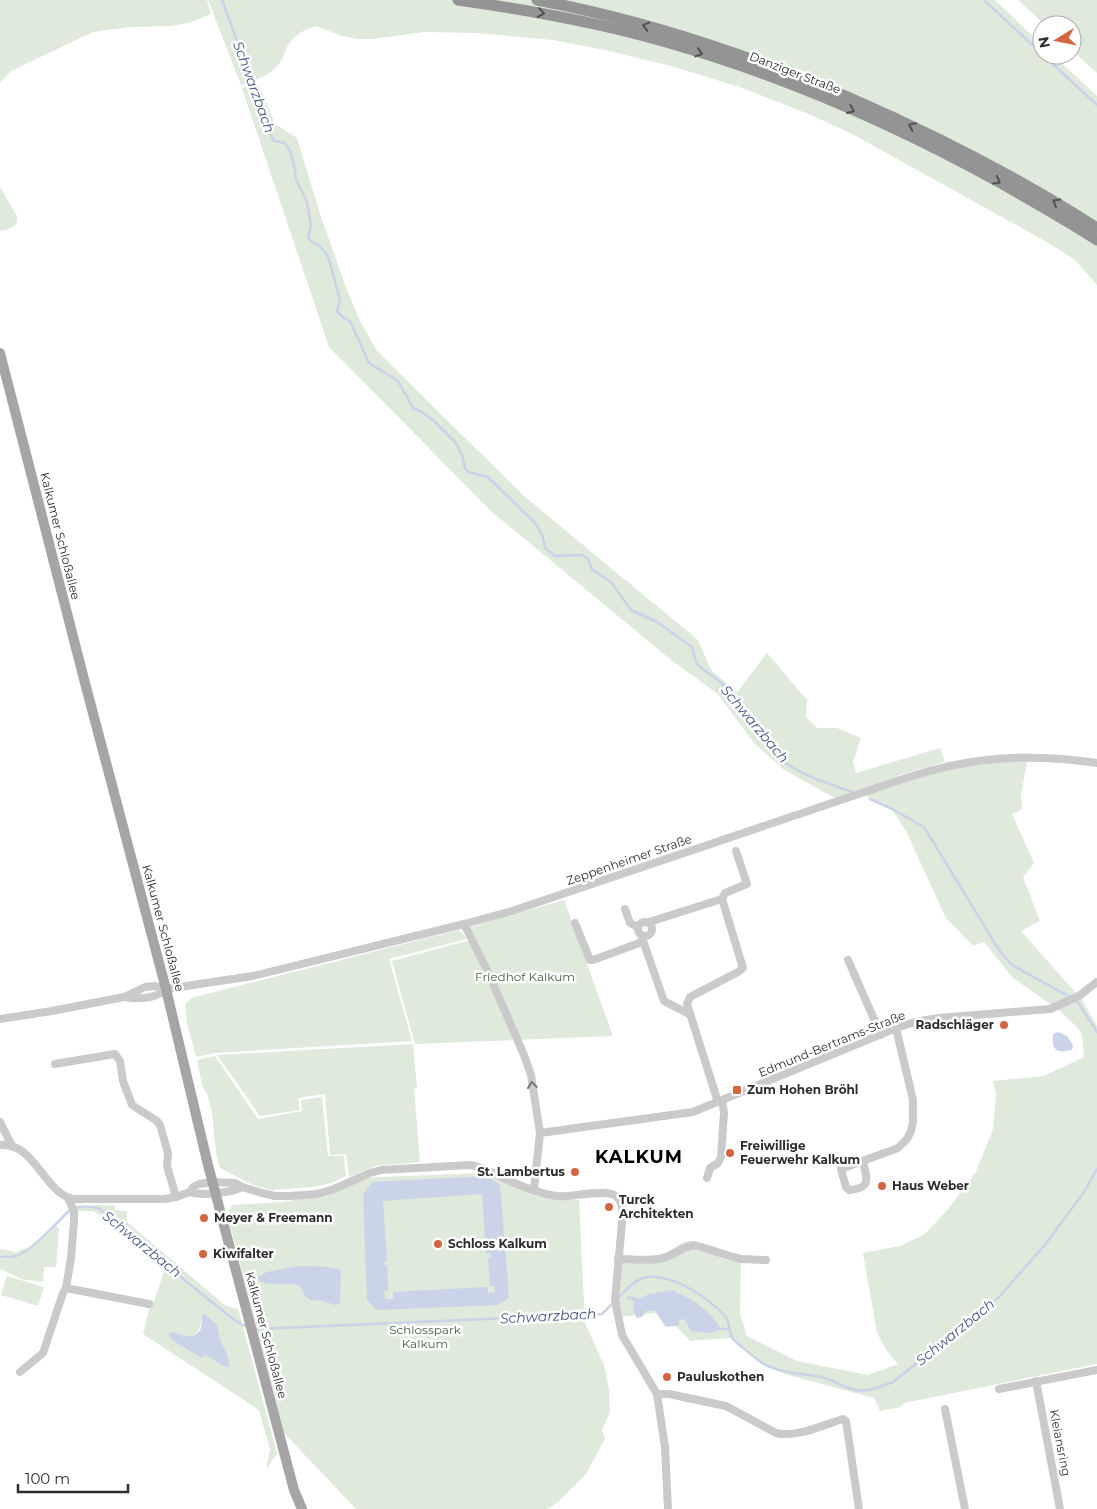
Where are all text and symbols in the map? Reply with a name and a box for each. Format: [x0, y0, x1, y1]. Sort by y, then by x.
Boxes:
one-way arrow [537, 7, 546, 17]
north arrow [1032, 15, 1082, 65]
one-way arrow [642, 21, 650, 31]
text: N [1034, 35, 1054, 49]
water label: Schwarzbach [229, 39, 279, 135]
one-way arrow [694, 47, 702, 57]
street label: Danziger Straße [747, 48, 843, 97]
one-way arrow [846, 103, 855, 114]
one-way arrow [908, 122, 917, 132]
one-way arrow [991, 175, 1000, 185]
one-way arrow [1052, 199, 1061, 209]
street label: Kalkumer Schloßallee [37, 471, 84, 601]
water label: Schwarzbach [717, 681, 793, 767]
street label: Zeppenheimer Straße [564, 831, 694, 888]
street label: Kalkumer Schloßallee [139, 863, 188, 993]
park label: Friedhof Kalkum [475, 969, 575, 984]
street label: Edmund-Bertrams-Straße [756, 1007, 907, 1080]
place label: Radschläger [916, 1017, 994, 1032]
marker: Radschläger [998, 1019, 1010, 1031]
one-way arrow [527, 1081, 538, 1089]
place label: Zum Hohen Bröhl [747, 1082, 858, 1097]
marker: Zum Hohen Bröhl [731, 1084, 743, 1096]
place label: Freiwillige Feuerwehr Kalkum [740, 1138, 860, 1167]
district label: KALKUM [595, 1146, 683, 1168]
marker: Freiwillige Feuerwehr Kalkum [724, 1147, 736, 1159]
place label: St. Lambertus [477, 1164, 566, 1179]
marker: St. Lambertus [569, 1166, 581, 1178]
place label: Haus Weber [892, 1178, 969, 1193]
marker: Haus Weber [876, 1180, 888, 1192]
place label: Turck Architekten [618, 1192, 694, 1221]
marker: Turck Architekten [603, 1201, 615, 1213]
water label: Schwarzbach [99, 1207, 185, 1281]
place label: Meyer & Freemann [214, 1210, 333, 1225]
marker: Meyer & Freemann [198, 1212, 210, 1224]
place label: Schloss Kalkum [448, 1236, 547, 1251]
marker: Schloss Kalkum [432, 1238, 444, 1250]
place label: Kiwifalter [213, 1246, 274, 1261]
marker: Kiwifalter [197, 1248, 209, 1260]
street label: Kalkumer Schloßallee [242, 1270, 291, 1400]
water label: Schwarzbach [912, 1295, 998, 1369]
water label: Schwarzbach [499, 1304, 597, 1328]
park label: Schlosspark Kalkum [389, 1322, 462, 1351]
place label: Pauluskothen [677, 1369, 764, 1384]
marker: Pauluskothen [661, 1371, 673, 1383]
street label: Kleiansring [1047, 1408, 1074, 1478]
scale bar [18, 1462, 128, 1494]
text: 100 m [25, 1469, 70, 1488]

